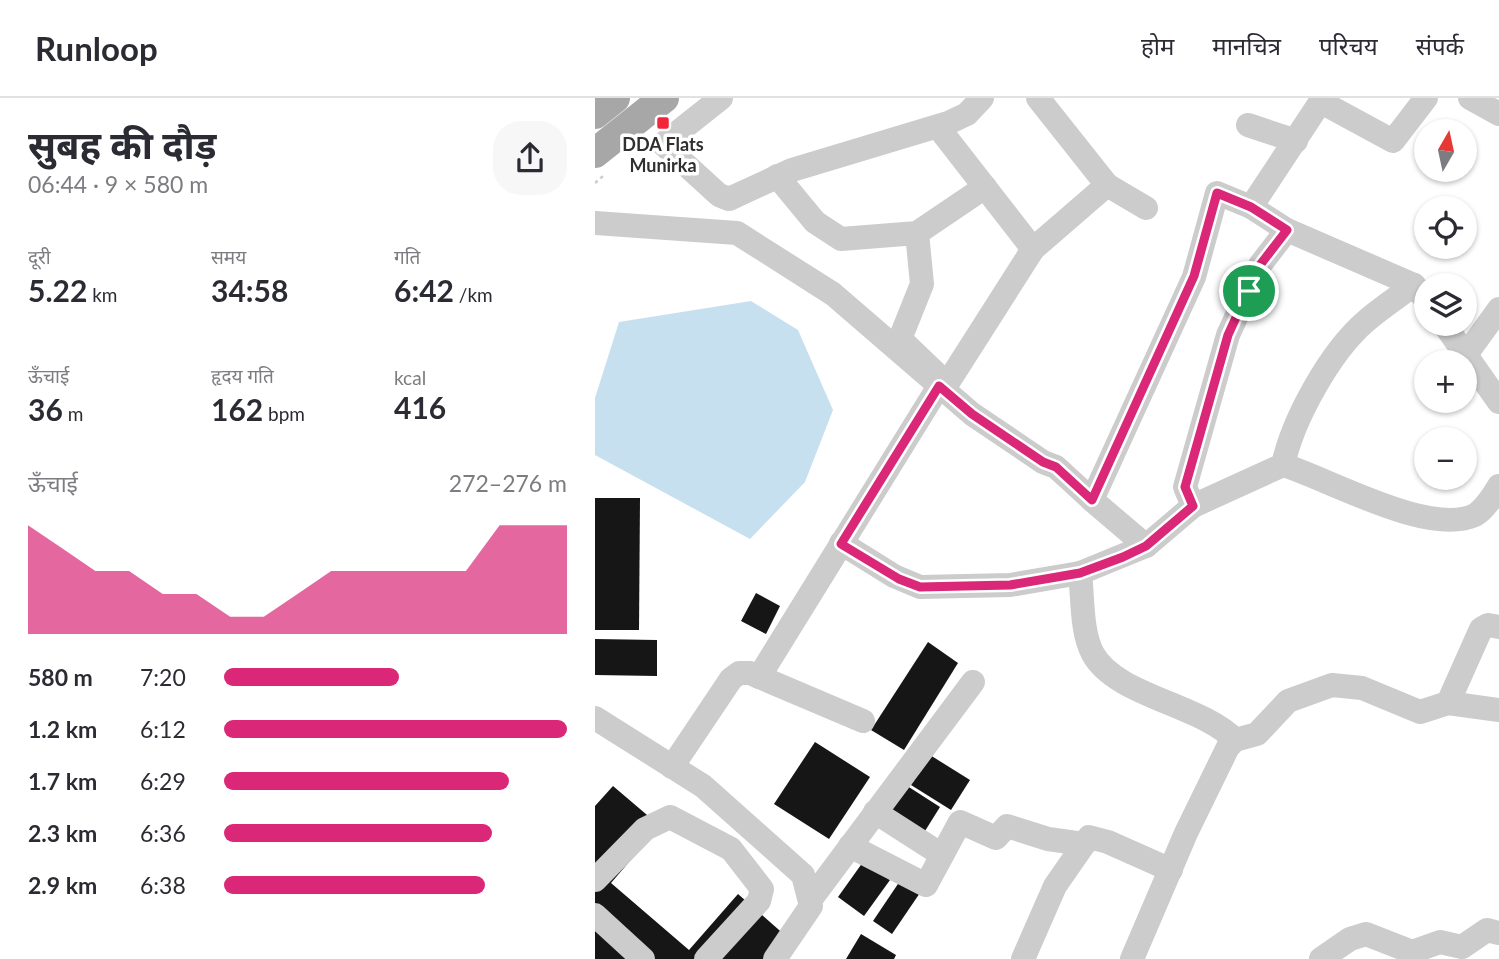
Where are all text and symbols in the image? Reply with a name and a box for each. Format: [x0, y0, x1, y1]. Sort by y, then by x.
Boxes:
text: Runloop [35, 28, 158, 68]
text: होम [1141, 31, 1174, 60]
text: मानचित्र [1212, 31, 1281, 60]
text: परिचय [1319, 31, 1378, 60]
text: संपर्क [1416, 31, 1464, 60]
marker: DDA Flats Munirka [655, 115, 671, 131]
north arrow [1414, 119, 1477, 182]
map controls [1414, 119, 1477, 490]
text: सुबह की दौड़ [28, 121, 216, 167]
button: share [493, 121, 567, 195]
place label: DDA Flats Munirka [622, 133, 704, 176]
text: 06:44 · 9 × 580 m [28, 170, 208, 198]
button: locate [1414, 196, 1477, 259]
text: दूरी [28, 245, 51, 268]
text: समय [211, 245, 246, 268]
text: गति [394, 245, 420, 268]
pin [1219, 261, 1279, 321]
text: 5.22 [28, 272, 87, 308]
text: 34:58 [211, 272, 288, 308]
text: 6:42 [394, 272, 454, 308]
icon: arrive [1230, 272, 1268, 310]
button: layers [1414, 273, 1477, 336]
text: km [87, 283, 117, 306]
text: /km [454, 283, 493, 306]
button: + [1414, 350, 1477, 413]
text: ऊँचाई [28, 364, 69, 387]
text: हृदय गति [211, 364, 274, 387]
text: kcal [394, 366, 426, 389]
text: 416 [394, 389, 446, 425]
text: 36 [28, 391, 63, 427]
text: 162 [211, 391, 263, 427]
text: m [63, 402, 83, 425]
text: bpm [263, 402, 305, 425]
button: − [1414, 427, 1477, 490]
text: ऊँचाई [28, 469, 78, 497]
text: 272–276 m [449, 469, 567, 497]
text: 580 m [28, 663, 93, 691]
text: 7:20 [140, 663, 186, 691]
text: 1.2 km [28, 715, 97, 743]
text: 6:12 [140, 715, 186, 743]
text: 1.7 km [28, 767, 97, 795]
text: 6:29 [140, 767, 186, 795]
text: 2.3 km [28, 819, 97, 847]
text: 6:36 [140, 819, 186, 847]
text: 2.9 km [28, 871, 97, 899]
text: 6:38 [140, 871, 186, 899]

